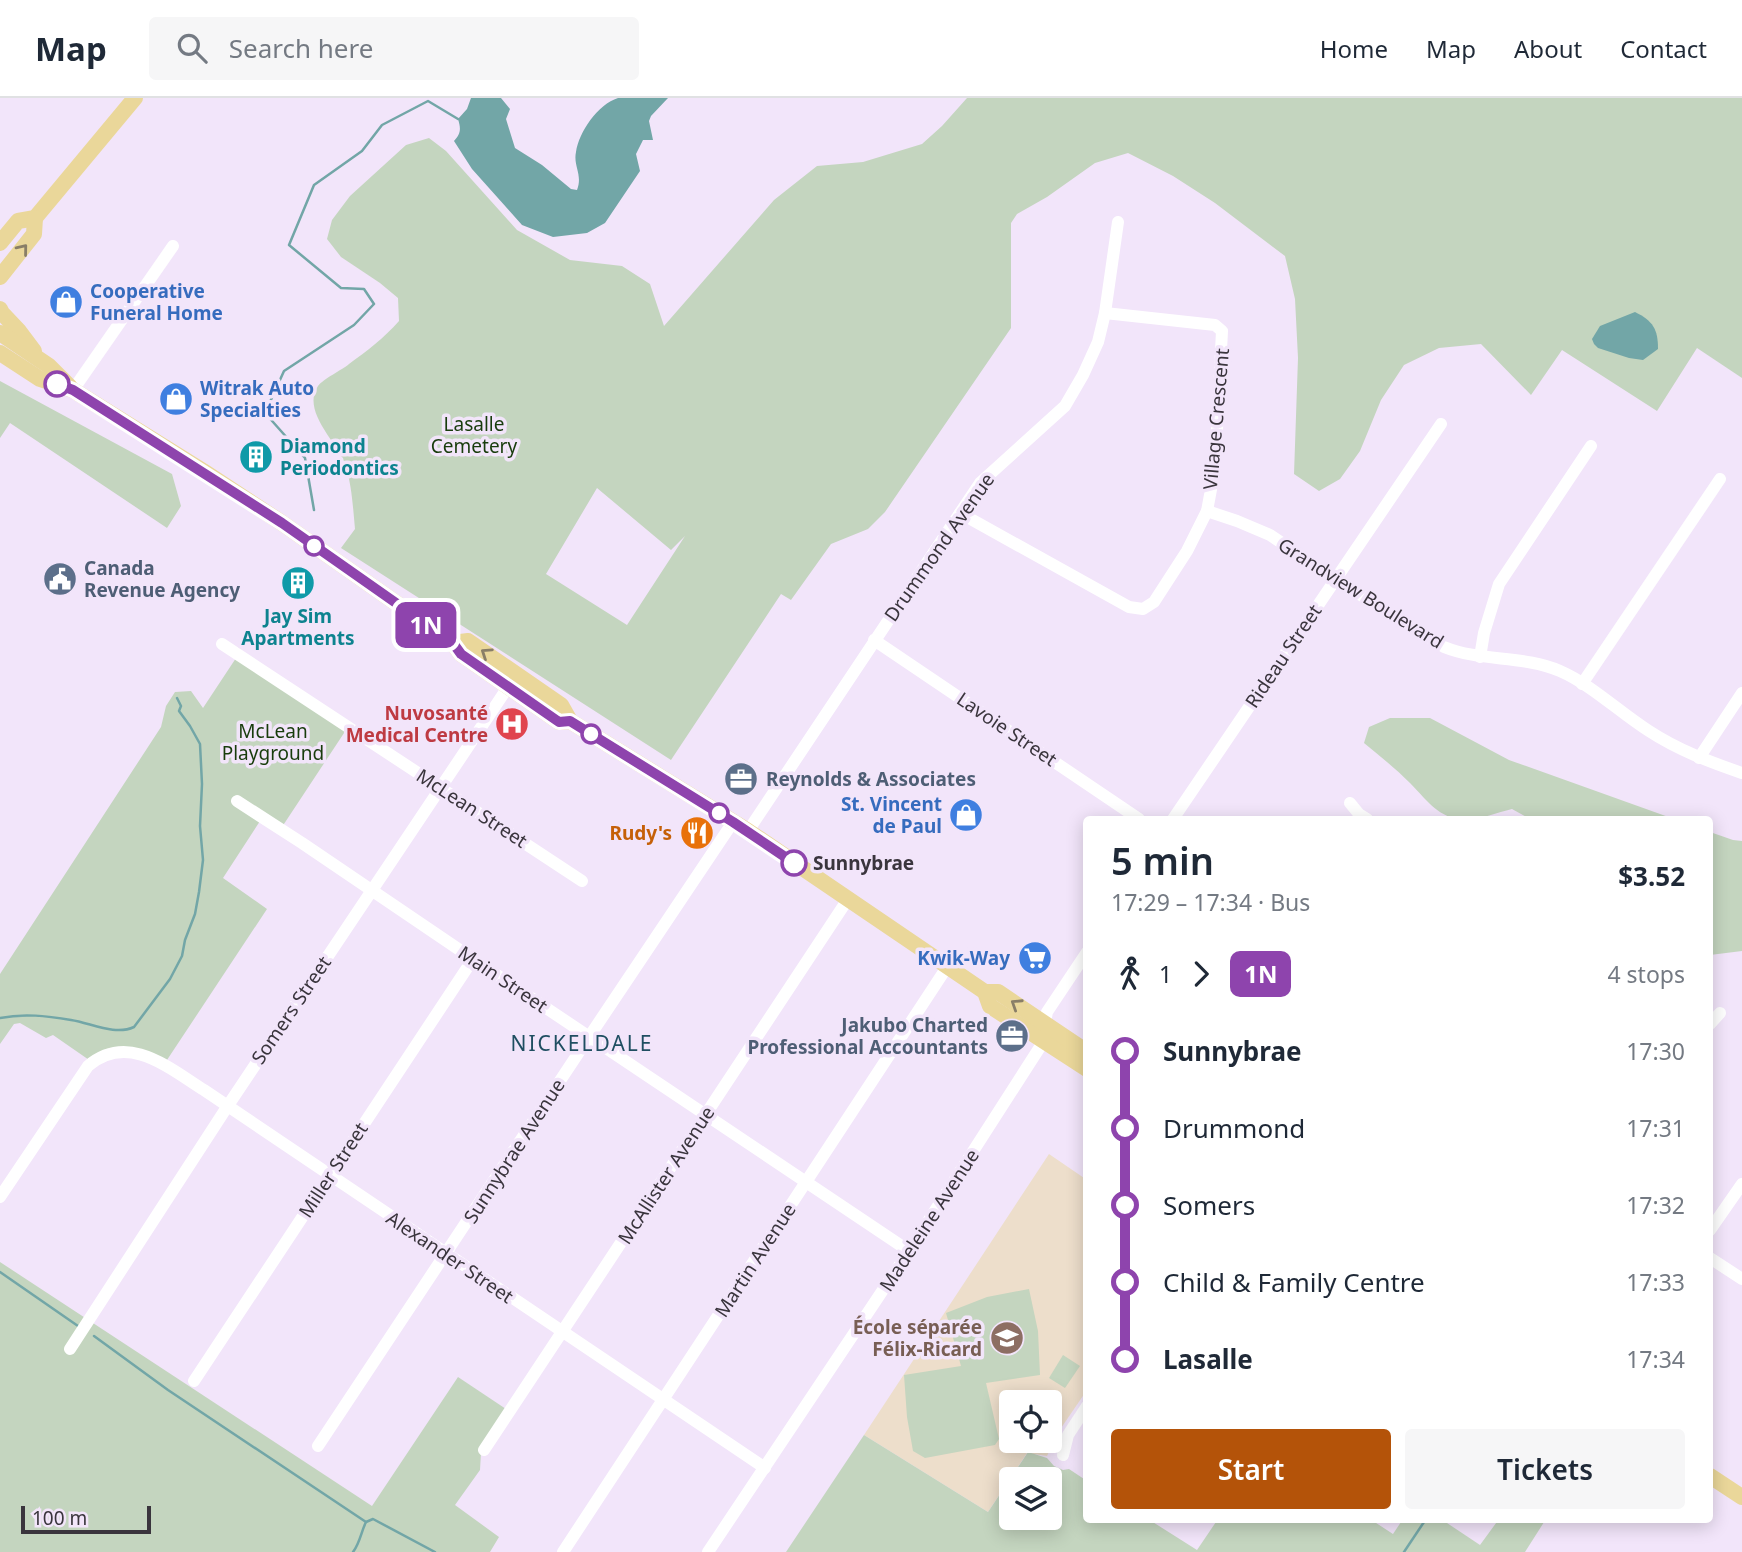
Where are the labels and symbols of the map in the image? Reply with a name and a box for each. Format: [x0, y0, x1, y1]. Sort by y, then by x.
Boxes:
one-way arrow [14, 244, 27, 256]
place label: Cooperative Funeral Home [90, 278, 223, 326]
shop icon: Cooperative Funeral Home [47, 283, 85, 321]
street label: Village Crescent [1197, 347, 1235, 491]
unlabelled marker [44, 371, 70, 397]
place label: Witrak Auto Specialties [200, 375, 314, 423]
shop icon: Witrak Auto Specialties [157, 380, 195, 418]
park label: Lasalle Cemetery [431, 411, 517, 459]
place label: Diamond Periodontics [280, 433, 399, 481]
building icon: Diamond Periodontics [237, 438, 275, 476]
street label: Drummond Avenue [878, 468, 1000, 626]
street label: Grandview Boulevard [1273, 532, 1449, 654]
unlabelled marker [304, 536, 324, 556]
place label: Canada Revenue Agency [84, 555, 240, 603]
public building icon: Canada Revenue Agency [41, 560, 79, 598]
building icon: Jay Sim Apartments [279, 564, 317, 602]
street label: Rideau Street [1239, 599, 1327, 713]
line badge: 1N [394, 602, 458, 648]
place label: Jay Sim Apartments [241, 603, 355, 651]
one-way arrow [481, 649, 494, 662]
street label: Lavoie Street [952, 686, 1062, 772]
place label: Nuvosanté Medical Centre [346, 700, 488, 748]
hospital icon: Nuvosanté Medical Centre [493, 705, 531, 743]
park label: McLean Playground [222, 718, 324, 766]
unlabelled marker [581, 724, 601, 744]
office icon: Reynolds & Associates [722, 760, 760, 798]
street label: McLean Street [411, 762, 533, 854]
place label: Reynolds & Associates [766, 766, 976, 792]
place label: St. Vincent de Paul [841, 791, 942, 839]
shop icon: St. Vincent de Paul [947, 796, 985, 834]
unlabelled marker [709, 803, 729, 823]
restaurant icon: Rudy's [678, 814, 716, 852]
place label: Rudy's [610, 820, 672, 846]
marker: Sunnybrae [781, 850, 807, 876]
place label: Sunnybrae [813, 850, 914, 876]
supermarket icon: Kwik-Way [1016, 939, 1054, 977]
street label: Main Street [453, 940, 553, 1019]
place label: Kwik-Way [917, 945, 1010, 971]
street label: Somers Street [245, 951, 337, 1069]
one-way arrow [1010, 999, 1023, 1012]
place label: Jakubo Charted Professional Accountants [747, 1012, 988, 1060]
office icon: Jakubo Charted Professional Accountants [993, 1017, 1031, 1055]
district label: NICKELDALE [510, 1029, 654, 1057]
street label: Sunnybrae Avenue [457, 1074, 571, 1228]
street label: McAllister Avenue [612, 1101, 720, 1249]
street label: Miller Street [293, 1117, 374, 1223]
street label: Madeleine Avenue [873, 1144, 985, 1296]
street label: Martin Avenue [708, 1198, 802, 1322]
street label: Alexander Street [381, 1205, 519, 1309]
place label: École séparée Félix-Ricard [853, 1314, 982, 1362]
school or university icon: École séparée Félix-Ricard [988, 1319, 1026, 1357]
scale bar [21, 1503, 150, 1535]

